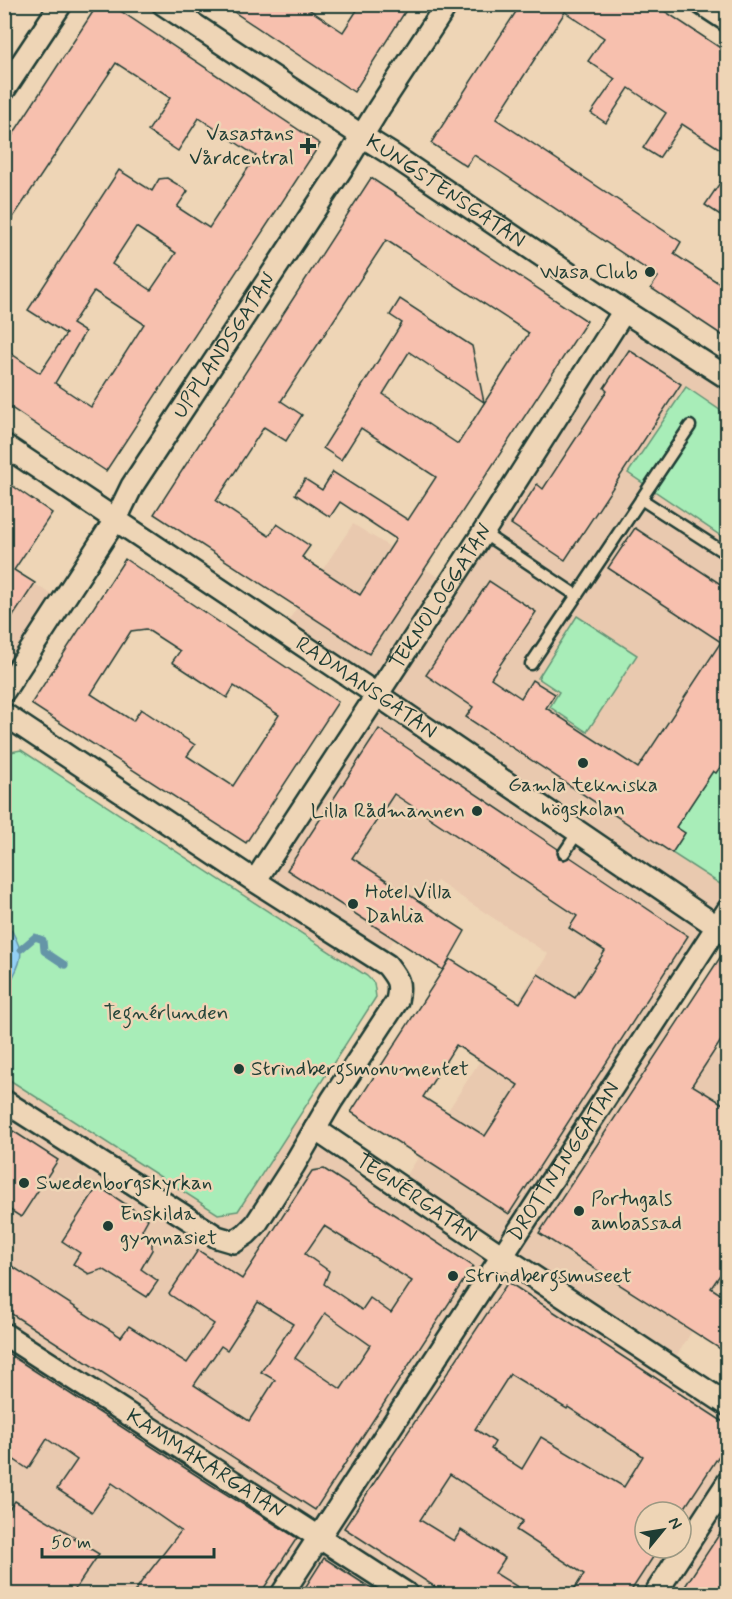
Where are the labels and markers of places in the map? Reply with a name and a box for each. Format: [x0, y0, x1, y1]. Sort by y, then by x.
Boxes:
place label: Vasastans Vårdcentral [189, 120, 294, 172]
marker: Vasastans Vårdcentral [299, 137, 317, 155]
place label: Wasa Club [540, 258, 638, 286]
marker: Wasa Club [643, 265, 657, 279]
marker: Gamla tekniska högskolan [576, 756, 590, 770]
place label: Gamla tekniska högskolan [508, 771, 658, 823]
place label: Lilla Rådmannen [311, 797, 465, 825]
marker: Lilla Rådmannen [470, 804, 484, 818]
place label: Hotel Villa Dahlia [365, 878, 452, 930]
marker: Hotel Villa Dahlia [346, 897, 360, 911]
place label: Strindbergsmonumentet [251, 1055, 469, 1085]
marker: Strindbergsmonumentet [232, 1062, 246, 1076]
place label: Swedenborgskyrkan [36, 1169, 212, 1197]
marker: Swedenborgskyrkan [17, 1176, 31, 1190]
place label: Portugals ambassad [591, 1185, 682, 1237]
place label: Enskilda gymnasiet [120, 1200, 217, 1252]
marker: Portugals ambassad [572, 1204, 586, 1218]
marker: Enskilda gymnasiet [101, 1219, 115, 1233]
place label: Strindbergsmuseet [465, 1262, 632, 1292]
marker: Strindbergsmuseet [446, 1269, 460, 1283]

